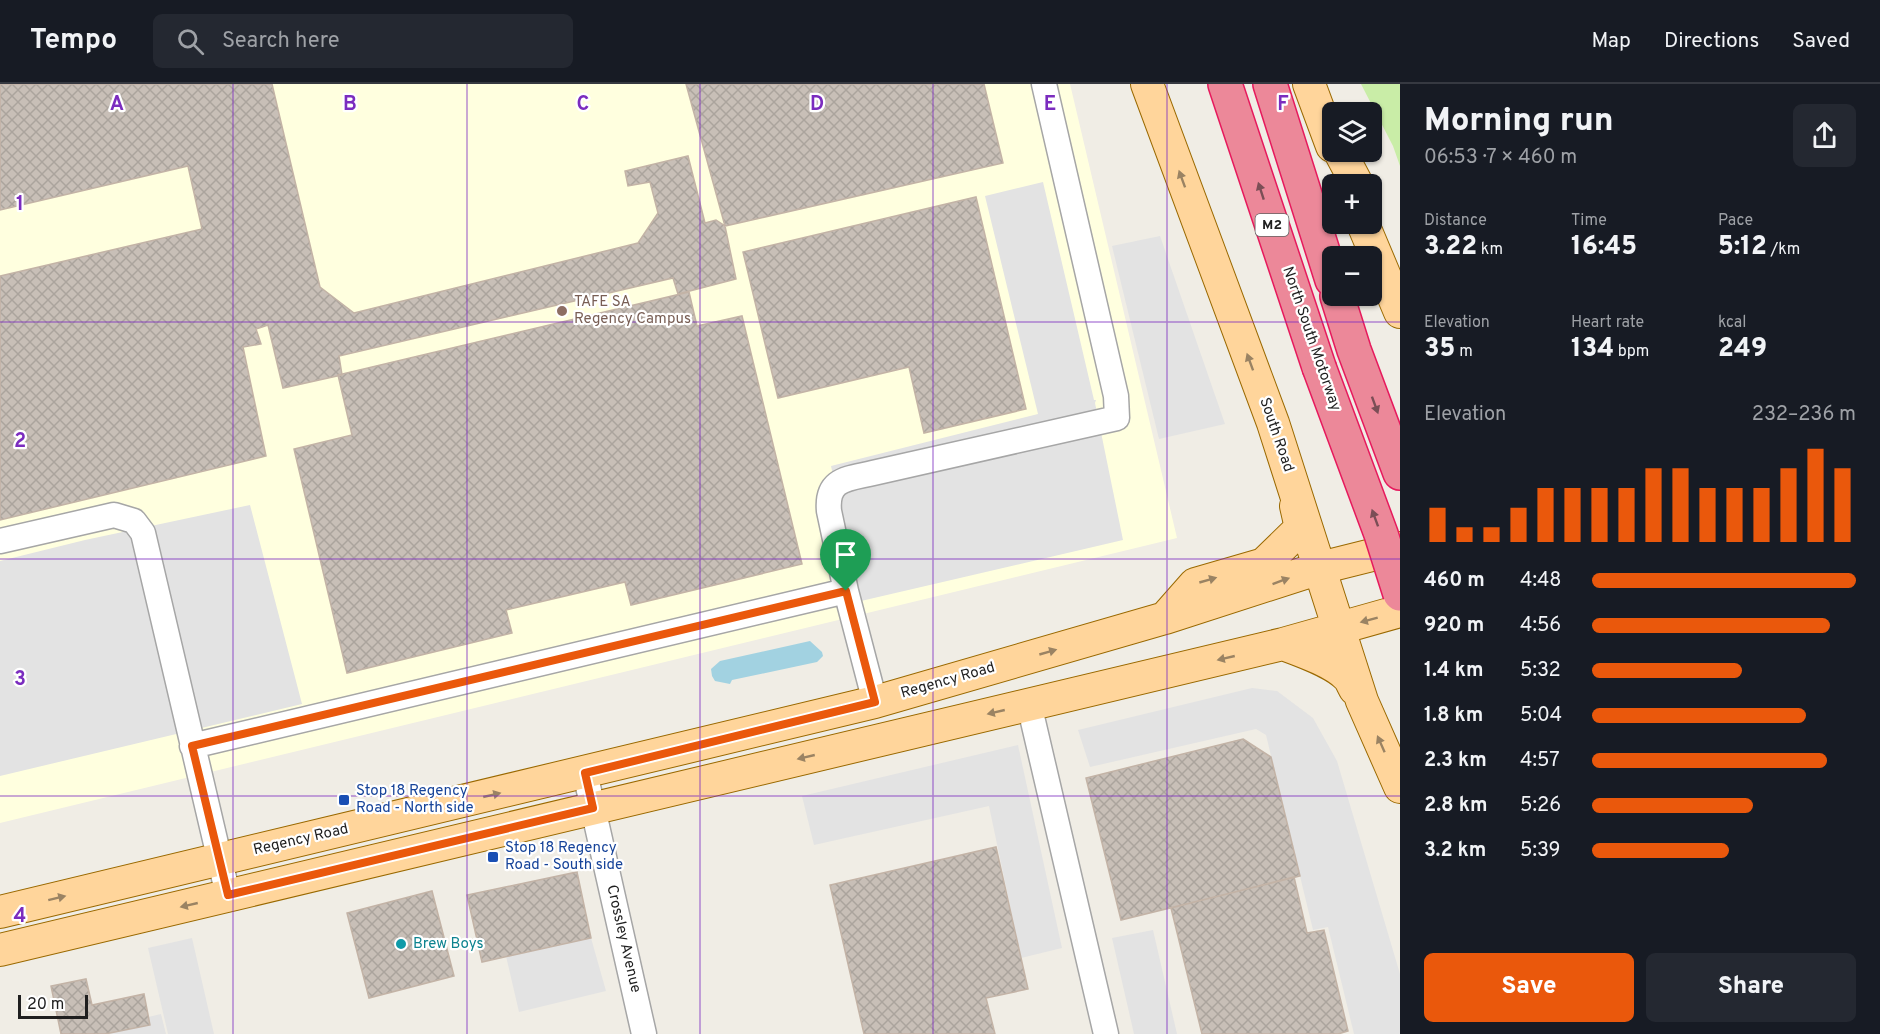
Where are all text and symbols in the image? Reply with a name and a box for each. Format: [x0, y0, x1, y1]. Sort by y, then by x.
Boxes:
search box [153, 14, 573, 68]
text: Tempo [30, 23, 117, 59]
icon: search [174, 25, 207, 58]
text: Search here [222, 28, 340, 55]
text: Map [1591, 28, 1631, 55]
text: Directions [1664, 28, 1759, 55]
text: Saved [1792, 28, 1850, 55]
text: A [110, 92, 124, 118]
text: B [343, 92, 357, 118]
text: C [577, 92, 589, 118]
text: D [810, 92, 824, 118]
text: E [1044, 92, 1056, 118]
text: F [1277, 92, 1289, 118]
text: Morning run [1424, 101, 1614, 143]
map controls [1322, 102, 1382, 306]
button: layers [1322, 102, 1382, 162]
button: share [1793, 104, 1856, 167]
text: 06:53 · 7 × 460 m [1424, 145, 1577, 171]
one-way arrow [1177, 170, 1186, 188]
button: + [1322, 174, 1382, 234]
one-way arrow [1255, 182, 1265, 200]
text: 1 [16, 192, 24, 218]
text: Distance [1424, 211, 1487, 231]
text: Time [1571, 211, 1607, 231]
text: Pace [1718, 211, 1753, 231]
road number: M2 [1256, 214, 1288, 236]
text: 3.22 [1424, 231, 1477, 264]
text: 16:45 [1571, 231, 1637, 264]
text: 5:12 [1718, 231, 1767, 264]
text: km [1477, 240, 1503, 260]
text: /km [1767, 240, 1800, 260]
button: − [1322, 246, 1382, 306]
street label: North South Motorway [1277, 264, 1345, 414]
place label: TAFE SA Regency Campus [574, 293, 691, 329]
marker: TAFE SA Regency Campus [555, 304, 569, 318]
text: Elevation [1424, 313, 1490, 333]
text: Heart rate [1571, 313, 1644, 333]
text: kcal [1718, 313, 1746, 333]
text: 35 [1424, 333, 1455, 366]
text: 134 [1571, 333, 1614, 366]
text: 249 [1718, 333, 1767, 366]
text: m [1455, 342, 1473, 362]
text: bpm [1614, 342, 1649, 362]
one-way arrow [1245, 353, 1254, 371]
street label: South Road [1254, 395, 1298, 475]
one-way arrow [1370, 396, 1380, 414]
text: Elevation [1424, 402, 1506, 428]
text: 232–236 m [1752, 402, 1856, 428]
text: 2 [14, 429, 26, 455]
one-way arrow [1370, 509, 1379, 527]
pin [820, 529, 871, 591]
icon: arrive [829, 538, 862, 571]
text: 460 m [1424, 568, 1485, 594]
text: 4:48 [1520, 568, 1562, 594]
one-way arrow [1199, 575, 1217, 584]
one-way arrow [1272, 576, 1290, 586]
text: 920 m [1424, 613, 1484, 639]
text: 4:56 [1520, 613, 1561, 639]
one-way arrow [1360, 616, 1378, 625]
one-way arrow [1039, 647, 1057, 656]
one-way arrow [1217, 653, 1236, 663]
street label: Regency Road [899, 658, 997, 704]
text: 1.4 km [1424, 658, 1484, 684]
text: 5:32 [1520, 658, 1561, 684]
text: 3 [14, 667, 26, 693]
text: 1.8 km [1424, 703, 1483, 729]
text: 5:04 [1520, 703, 1562, 729]
one-way arrow [987, 708, 1005, 718]
one-way arrow [1376, 735, 1385, 752]
text: 2.3 km [1424, 748, 1487, 774]
text: 4:57 [1520, 748, 1560, 774]
one-way arrow [797, 753, 815, 763]
place label: Stop 18 Regency Road - North side [356, 782, 473, 818]
one-way arrow [483, 790, 502, 799]
marker: Stop 18 Regency Road - North side [337, 793, 351, 807]
text: 2.8 km [1424, 793, 1487, 819]
text: 5:26 [1520, 793, 1561, 819]
street label: Regency Road [252, 820, 350, 860]
text: 3.2 km [1424, 838, 1486, 864]
text: 5:39 [1520, 838, 1561, 864]
place label: Stop 18 Regency Road - South side [505, 839, 623, 875]
marker: Stop 18 Regency Road - South side [486, 850, 500, 864]
street label: Crossley Avenue [601, 883, 645, 995]
one-way arrow [48, 893, 66, 903]
one-way arrow [180, 900, 198, 910]
text: 4 [14, 904, 26, 930]
place label: Brew Boys [413, 935, 483, 954]
marker: Brew Boys [394, 937, 408, 951]
button: Save [1424, 953, 1634, 1022]
button: Share [1646, 953, 1856, 1022]
scale bar [18, 992, 88, 1020]
text: 20 m [27, 995, 64, 1015]

